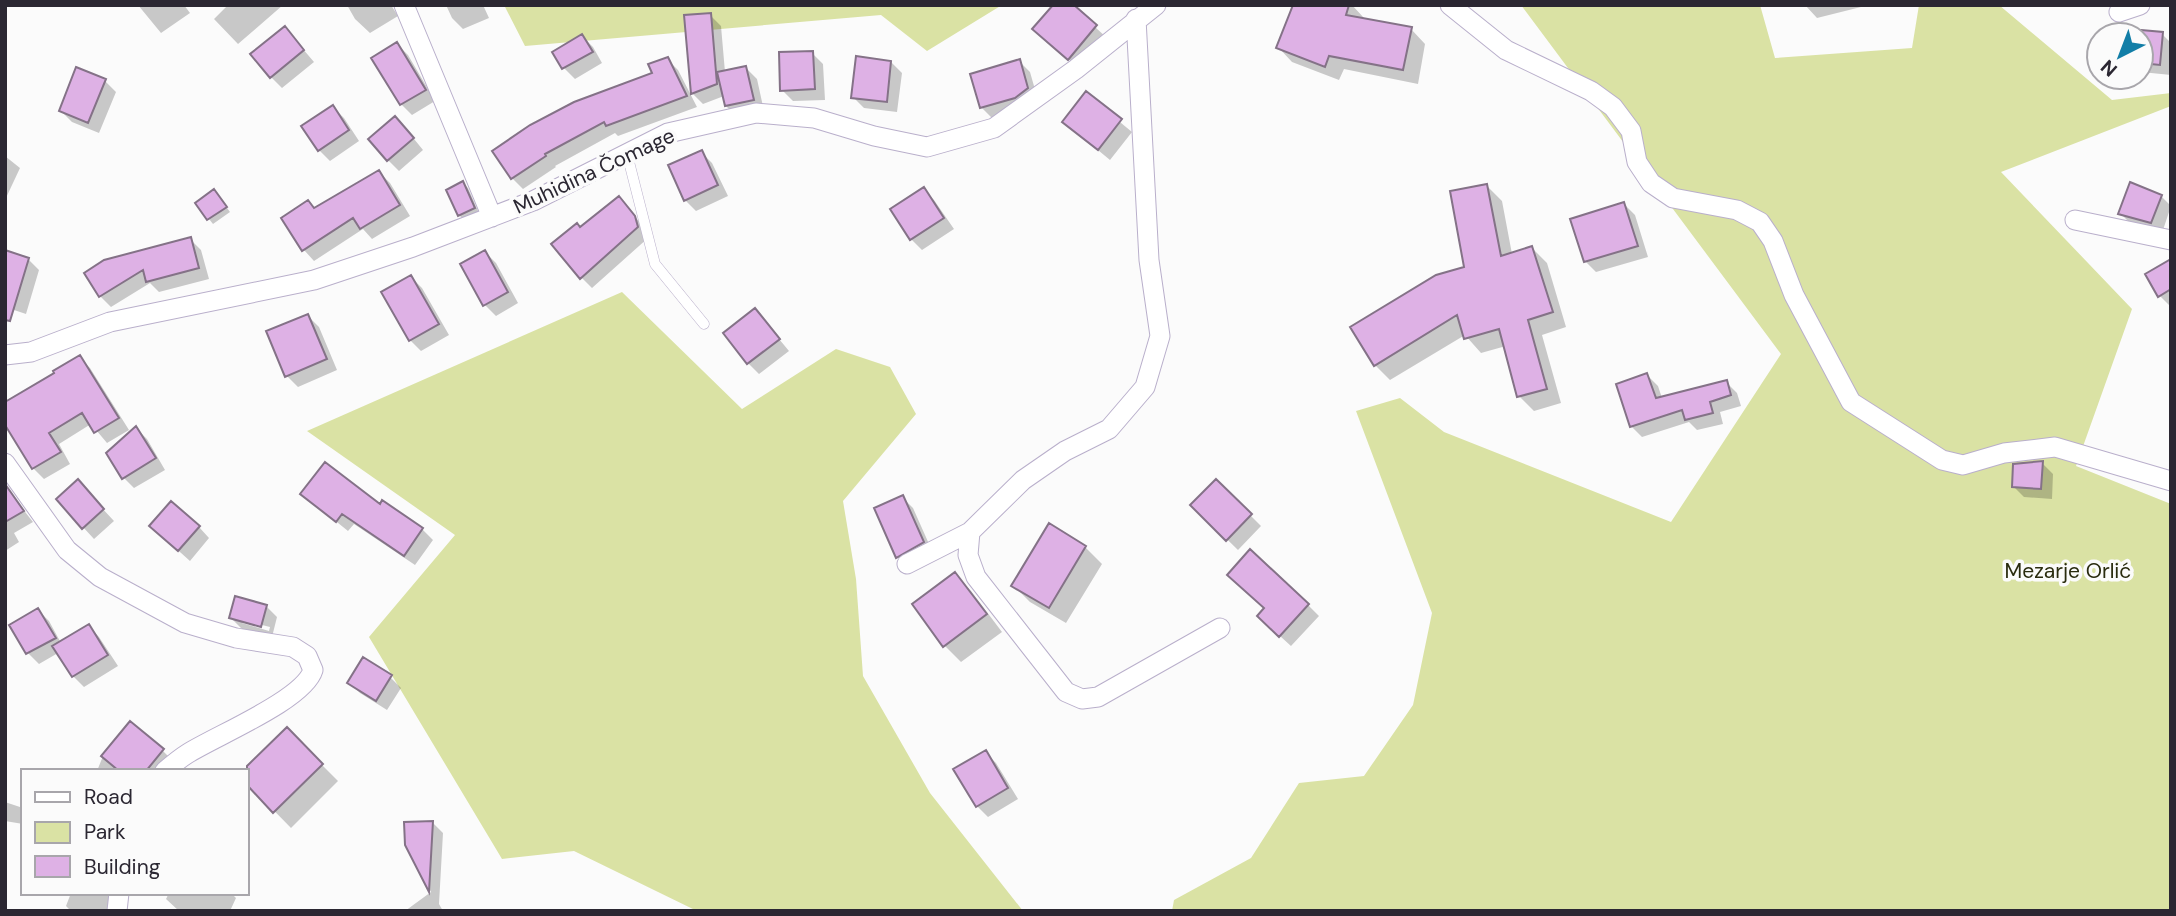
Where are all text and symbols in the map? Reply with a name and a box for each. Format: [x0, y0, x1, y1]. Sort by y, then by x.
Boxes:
north arrow [2085, 21, 2155, 91]
text: N [2095, 54, 2122, 82]
street label: Muhidina Čomage [509, 121, 679, 221]
park label: Mezarje Orlić [2005, 557, 2131, 585]
legend [21, 769, 248, 895]
text: Road [84, 783, 133, 811]
text: Park [84, 818, 126, 846]
text: Building [84, 853, 161, 881]

